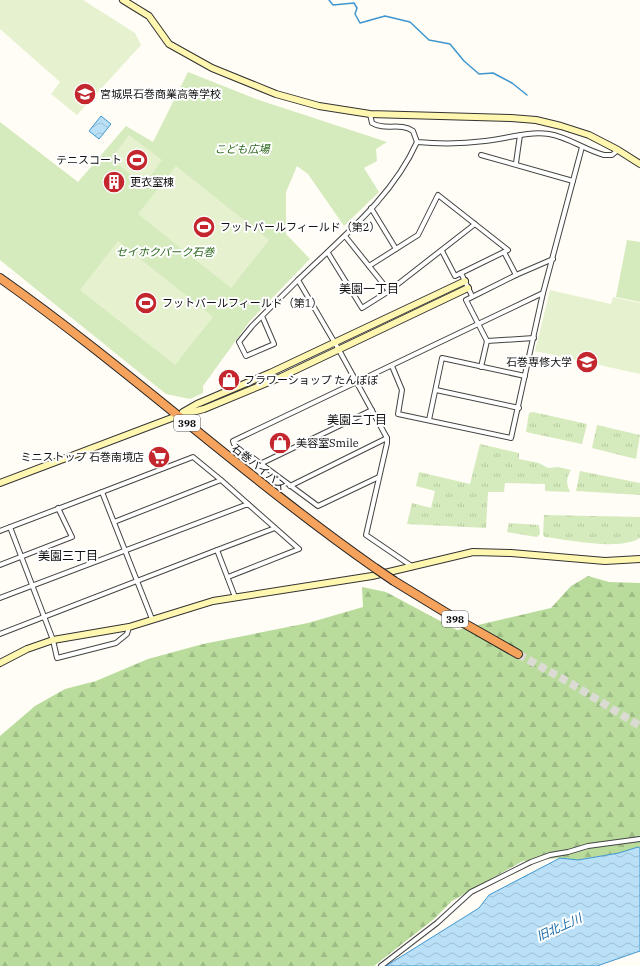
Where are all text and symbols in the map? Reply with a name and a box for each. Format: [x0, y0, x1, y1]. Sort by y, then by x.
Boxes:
school or university icon: 宮城県石巻商業高等学校 [72, 81, 98, 107]
place label: 宮城県石巻商業高等学校 [100, 87, 221, 101]
park label: こども広場 [215, 142, 271, 156]
sports icon: テニスコート [124, 147, 150, 173]
place label: テニスコート [56, 153, 122, 167]
building icon: 更衣室棟 [101, 169, 127, 195]
place label: 更衣室棟 [130, 175, 174, 189]
sports icon: フットバールフィールド（第2） [191, 214, 217, 240]
place label: フットバールフィールド（第2） [220, 220, 380, 234]
park label: セイホクパーク石巻 [116, 245, 215, 259]
district label: 美園一丁目 [339, 281, 399, 296]
sports icon: フットバールフィールド（第1） [133, 290, 159, 316]
place label: フットバールフィールド（第1） [162, 296, 322, 310]
school or university icon: 石巻専修大学 [574, 349, 600, 375]
place label: 石巻専修大学 [506, 355, 572, 369]
shop icon: フラワーショップ たんぽぽ [216, 367, 242, 393]
place label: フラワーショップ たんぽぽ [244, 373, 378, 387]
district label: 美園二丁目 [327, 412, 387, 427]
road number: 398 [174, 415, 200, 431]
shop icon: 美容室Smile [267, 430, 293, 456]
place label: 美容室Smile [296, 436, 359, 450]
street label: 石巻バイパス [229, 441, 289, 493]
supermarket icon: ミニストップ 石巻南境店 [146, 444, 172, 470]
place label: ミニストップ 石巻南境店 [20, 450, 144, 464]
district label: 美園三丁目 [38, 548, 98, 563]
road number: 398 [442, 611, 468, 627]
water label: 旧北上川 [534, 910, 586, 944]

